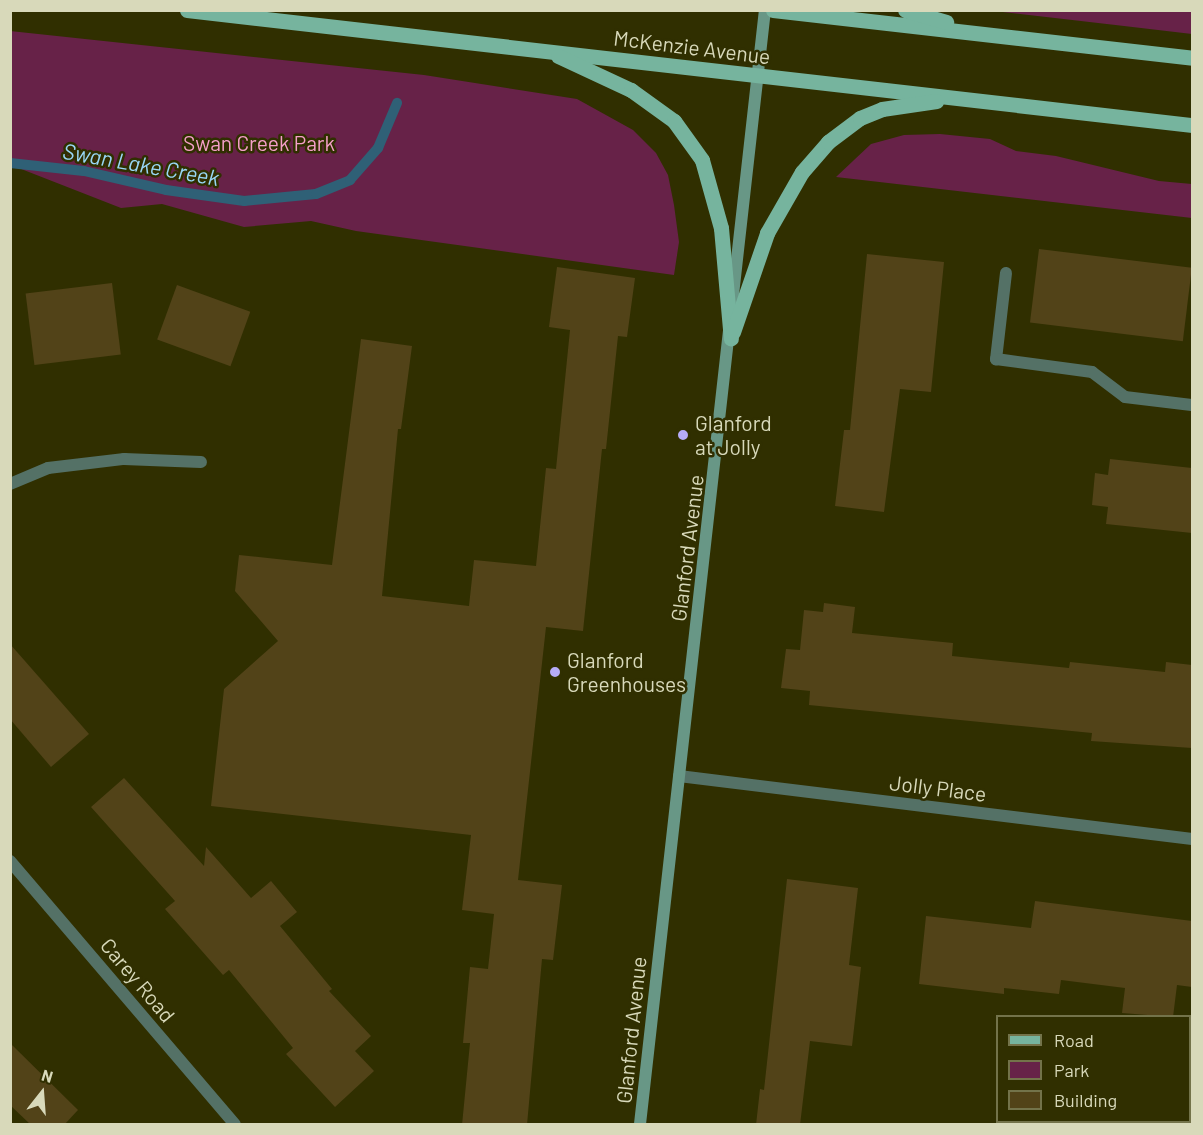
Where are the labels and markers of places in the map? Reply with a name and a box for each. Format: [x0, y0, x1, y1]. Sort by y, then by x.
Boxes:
place label: Glanford at Jolly [695, 410, 772, 460]
marker: Glanford at Jolly [676, 428, 690, 442]
place label: Glanford Greenhouses [567, 647, 686, 697]
marker: Glanford Greenhouses [548, 665, 562, 679]

